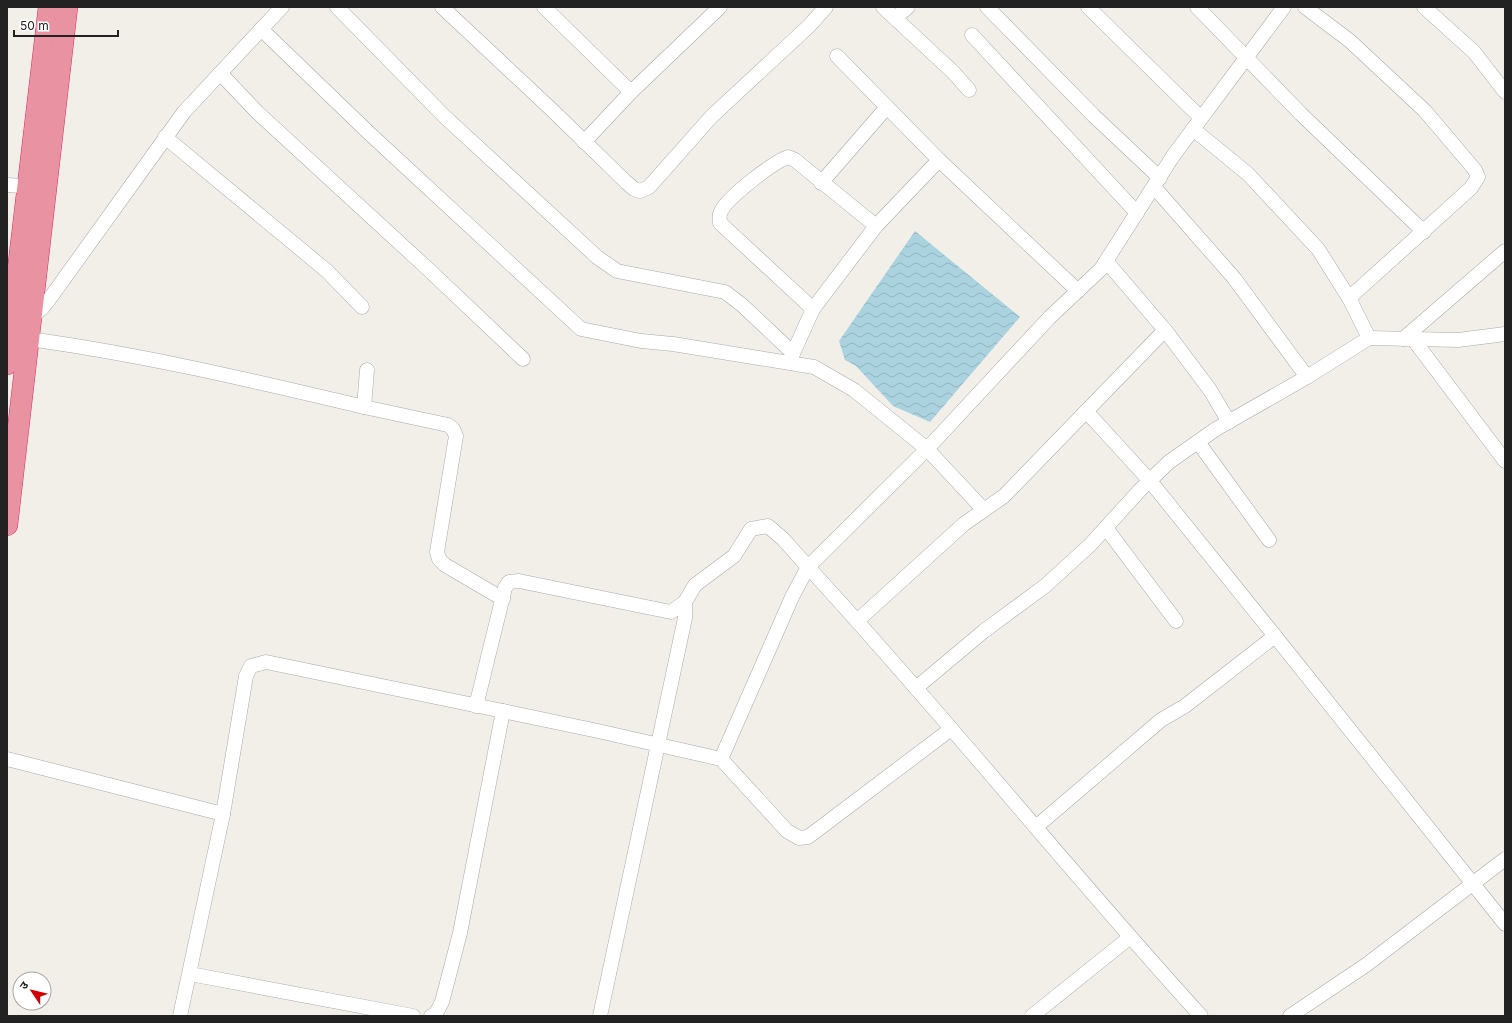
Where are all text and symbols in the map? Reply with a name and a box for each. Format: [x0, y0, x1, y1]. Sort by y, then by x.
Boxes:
scale bar [14, 12, 118, 38]
text: 50 m [20, 18, 49, 33]
north arrow [12, 971, 52, 1011]
text: उ [16, 978, 32, 992]

